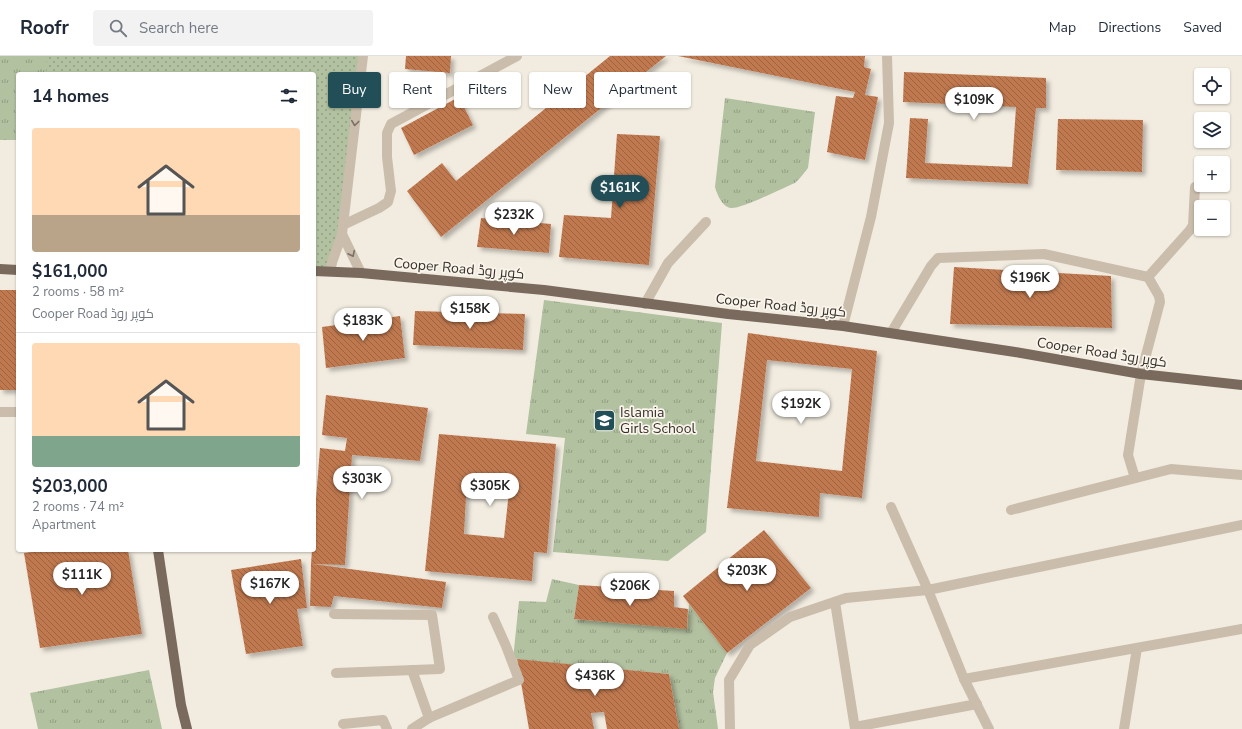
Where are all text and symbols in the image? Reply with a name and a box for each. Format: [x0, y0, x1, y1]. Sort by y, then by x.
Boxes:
search box [93, 10, 373, 46]
text: Roofr [20, 15, 69, 41]
icon: search [107, 17, 129, 39]
text: Search here [139, 18, 218, 38]
text: Map [1049, 18, 1076, 37]
text: Directions [1098, 18, 1161, 37]
text: Saved [1183, 18, 1222, 37]
map controls [1194, 68, 1230, 236]
button: locate [1194, 68, 1230, 104]
chip: Buy [328, 72, 381, 108]
chip: Rent [389, 72, 446, 108]
chip: Filters [454, 72, 521, 108]
chip: New [529, 72, 586, 108]
chip: Apartment [594, 72, 691, 108]
text: 14 homes [32, 85, 109, 108]
icon: filters [278, 85, 300, 107]
pin: $109K [946, 87, 1002, 121]
text: $109K [954, 91, 994, 109]
button: layers [1194, 112, 1230, 148]
one-way arrow [351, 119, 360, 126]
icon: home [130, 154, 202, 226]
button: + [1194, 156, 1230, 192]
pin: $161K [592, 175, 648, 209]
text: $161K [600, 179, 640, 197]
button: − [1194, 200, 1230, 236]
pin: $232K [486, 202, 542, 236]
text: $232K [494, 206, 534, 224]
one-way arrow [347, 249, 354, 257]
street label: Cooper Road کوپر روڈ [393, 253, 525, 284]
text: $161,000 [32, 260, 108, 283]
pin: $196K [1002, 265, 1058, 299]
text: $196K [1010, 269, 1050, 287]
text: 2 rooms · 58 m² [32, 283, 124, 301]
street label: Cooper Road کوپر روڈ [715, 289, 847, 322]
pin: $158K [442, 296, 498, 330]
text: $158K [450, 300, 490, 318]
text: Cooper Road کوپر روڈ [32, 305, 154, 323]
pin: $183K [335, 308, 391, 342]
text: $183K [343, 312, 383, 330]
street label: Cooper Road کوپر روڈ [1036, 333, 1168, 372]
icon: home [130, 369, 202, 441]
pin: $192K [773, 391, 829, 425]
text: $192K [781, 395, 821, 413]
place label: Islamia Girls School [620, 403, 696, 438]
school or university icon: Islamia Girls School [592, 407, 618, 433]
pin: $303K [334, 466, 390, 500]
text: $303K [342, 470, 382, 488]
pin: $305K [462, 473, 518, 507]
text: $203,000 [32, 475, 108, 498]
text: $305K [470, 477, 510, 495]
text: 2 rooms · 74 m² [32, 498, 124, 516]
text: Apartment [32, 516, 95, 534]
pin: $203K [719, 558, 775, 592]
pin: $111K [54, 562, 110, 596]
text: $203K [727, 562, 767, 580]
text: $111K [62, 566, 102, 584]
pin: $167K [242, 571, 298, 605]
pin: $206K [602, 573, 658, 607]
text: $167K [250, 575, 290, 593]
text: $206K [610, 577, 650, 595]
pin: $436K [567, 663, 623, 697]
text: $436K [575, 667, 615, 685]

